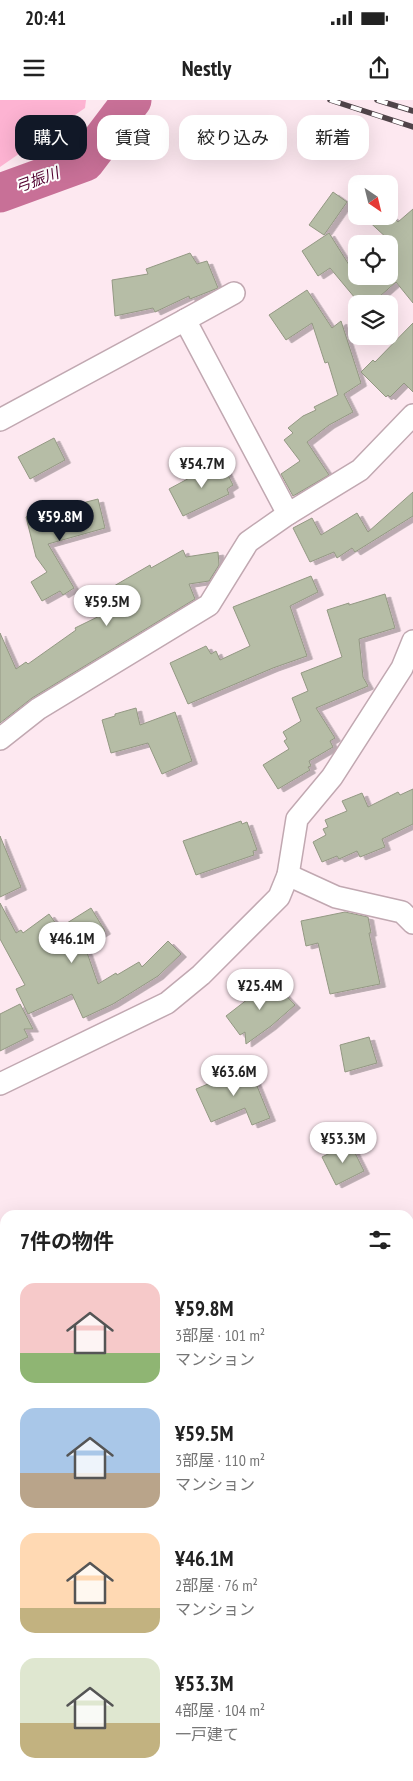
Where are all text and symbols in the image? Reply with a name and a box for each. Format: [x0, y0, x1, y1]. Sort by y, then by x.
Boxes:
text: 20:41 [25, 6, 66, 30]
icon: menu [20, 54, 48, 82]
text: Nestly [182, 54, 231, 82]
icon: share [365, 54, 393, 82]
chip: 購入 [15, 115, 87, 160]
chip: 賃貸 [97, 115, 169, 160]
chip: 絞り込み [179, 115, 287, 160]
chip: 新着 [297, 115, 369, 160]
water label: 弓振川 [12, 162, 63, 196]
north arrow [348, 175, 398, 225]
map controls [348, 175, 398, 345]
button: locate [348, 235, 398, 285]
button: layers [348, 295, 398, 345]
pin: ¥54.7M [161, 446, 243, 489]
text: ¥54.7M [180, 453, 224, 473]
pin: ¥59.8M [19, 500, 101, 542]
text: ¥59.8M [38, 506, 82, 526]
pin: ¥59.5M [66, 584, 148, 627]
text: ¥59.5M [85, 591, 129, 611]
pin: ¥46.1M [31, 922, 113, 964]
text: ¥46.1M [50, 928, 94, 948]
pin: ¥25.4M [219, 968, 301, 1011]
text: ¥25.4M [238, 975, 282, 995]
pin: ¥63.6M [193, 1054, 275, 1097]
text: ¥63.6M [212, 1061, 256, 1081]
pin: ¥53.3M [302, 1122, 384, 1164]
text: ¥53.3M [321, 1128, 365, 1148]
icon: filters [366, 1226, 394, 1254]
text: 7件の物件 [20, 1228, 114, 1255]
text: ¥59.8M [175, 1295, 234, 1322]
icon: home [60, 1303, 120, 1363]
text: 3部屋 · 101 m² [175, 1325, 265, 1345]
text: マンション [175, 1349, 255, 1369]
text: ¥59.5M [175, 1420, 234, 1447]
icon: home [60, 1428, 120, 1488]
text: 3部屋 · 110 m² [175, 1450, 265, 1470]
text: マンション [175, 1474, 255, 1494]
text: ¥46.1M [175, 1545, 234, 1572]
icon: home [60, 1553, 120, 1613]
text: 2部屋 · 76 m² [175, 1575, 258, 1595]
text: マンション [175, 1599, 255, 1619]
text: ¥53.3M [175, 1670, 234, 1697]
icon: home [60, 1678, 120, 1738]
text: 4部屋 · 104 m² [175, 1700, 265, 1720]
text: 一戸建て [175, 1724, 239, 1744]

